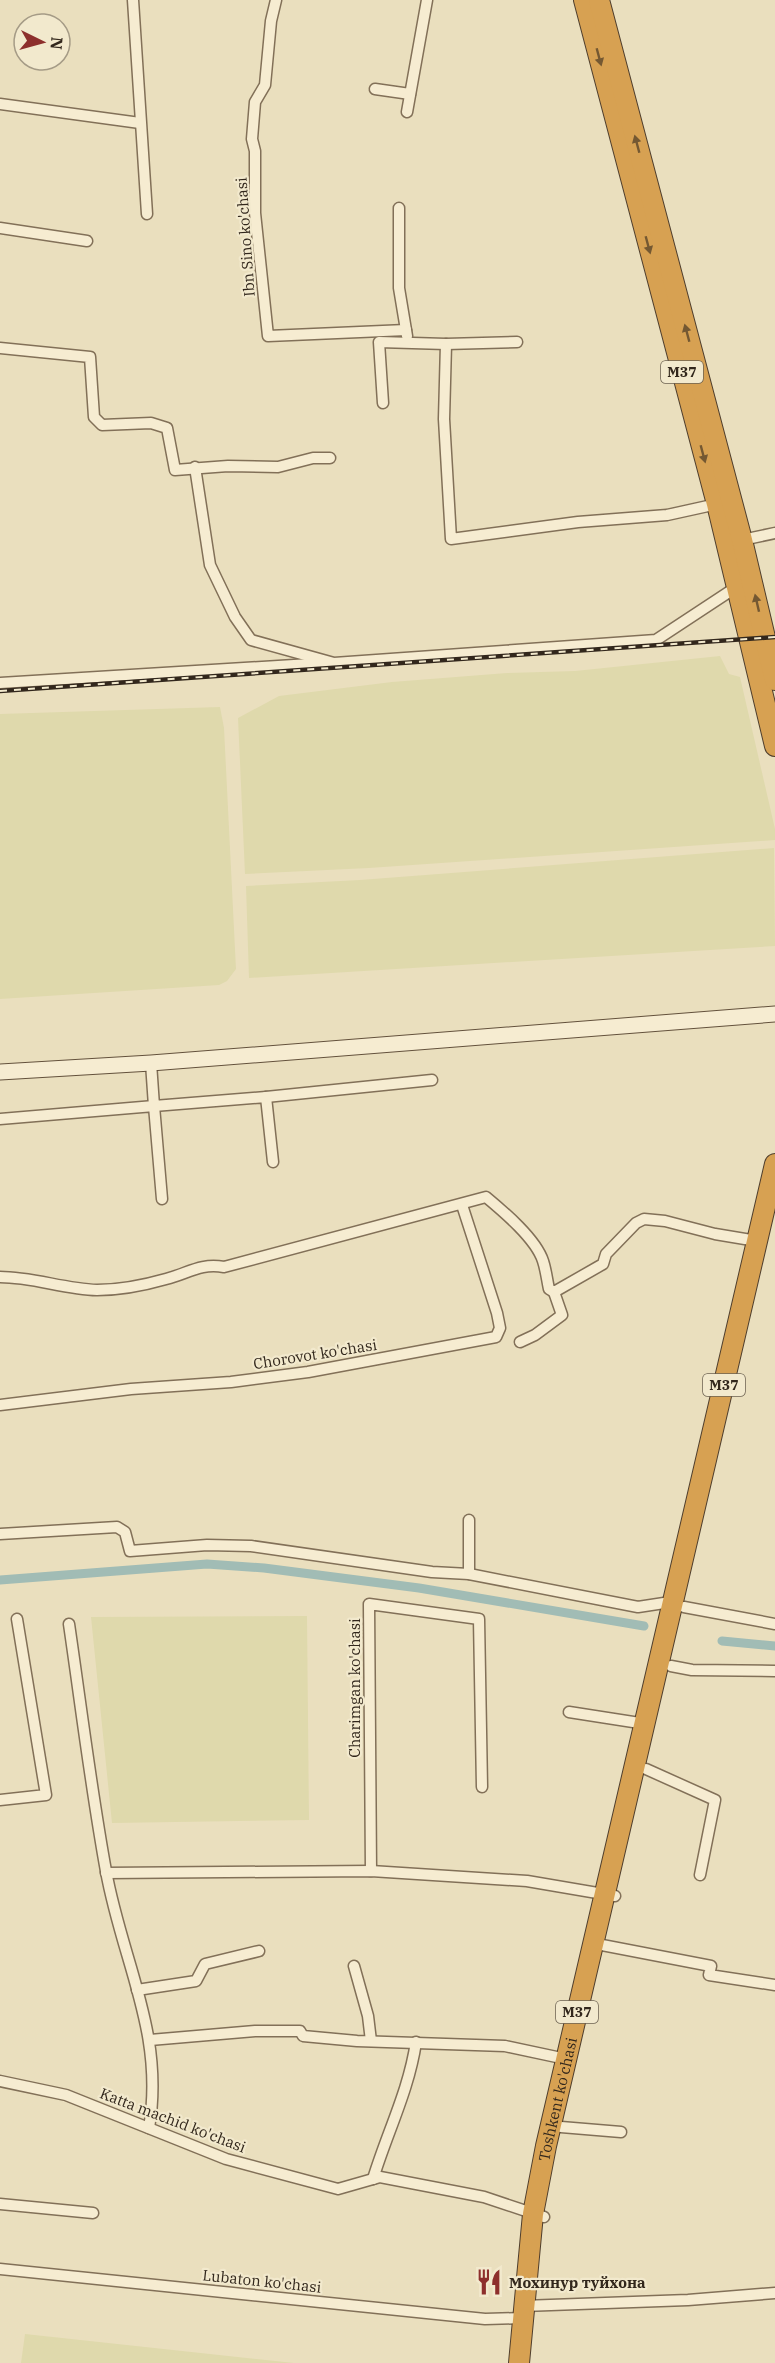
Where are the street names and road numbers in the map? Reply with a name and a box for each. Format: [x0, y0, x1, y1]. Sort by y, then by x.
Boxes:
street label: Ibn Sino ko'chasi [231, 176, 259, 297]
road number: M37 [661, 361, 703, 383]
street label: Chorovot ko'chasi [252, 1335, 378, 1373]
road number: M37 [703, 1374, 745, 1396]
street label: Charimgan ko'chasi [345, 1618, 364, 1758]
road number: M37 [556, 2001, 598, 2023]
street label: Toshkent ko'chasi [534, 2035, 581, 2163]
street label: Katta machid ko'chasi [97, 2083, 249, 2157]
street label: Lubaton ko'chasi [202, 2265, 323, 2297]

